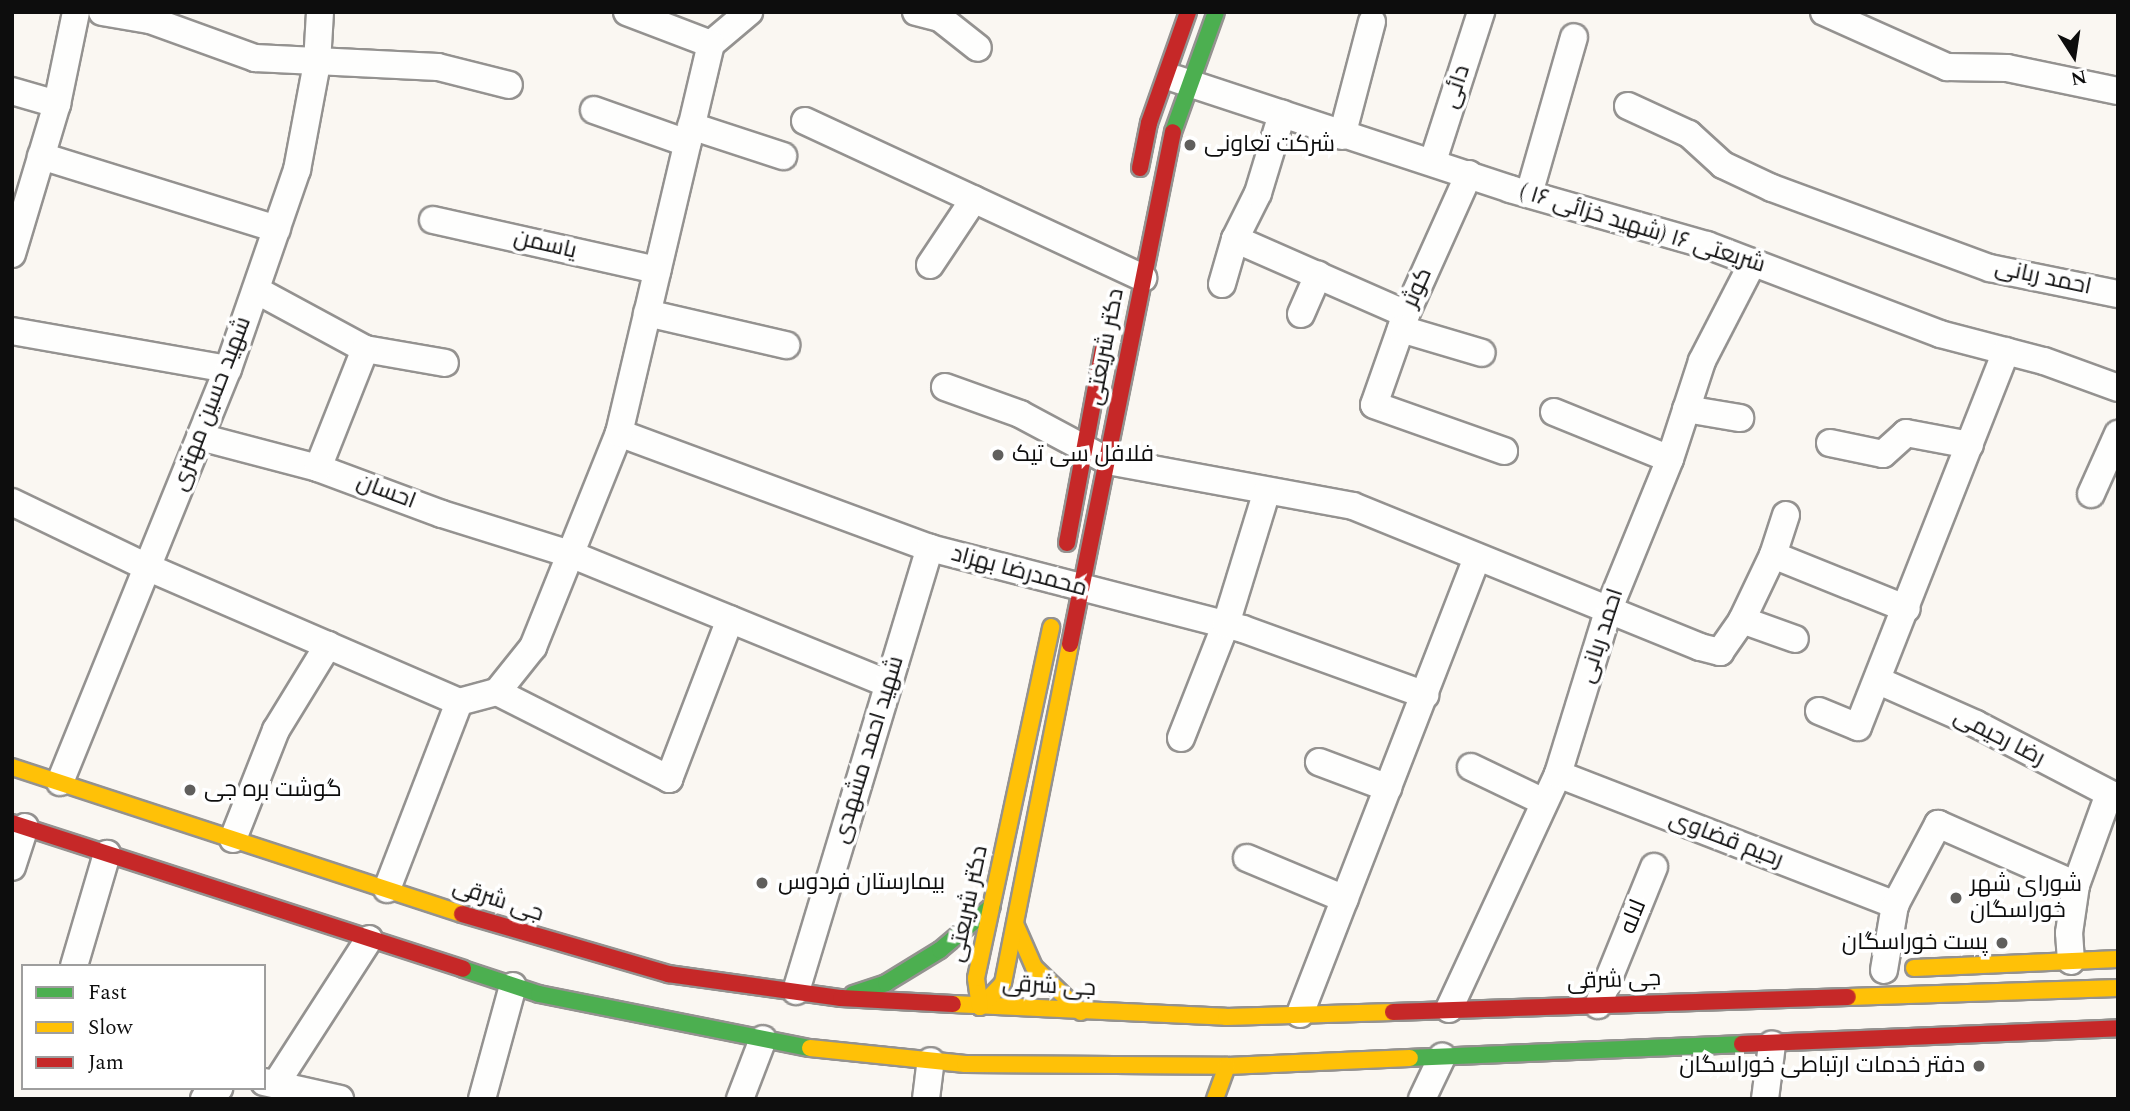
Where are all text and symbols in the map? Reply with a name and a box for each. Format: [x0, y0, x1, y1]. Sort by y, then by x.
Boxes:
north arrow [2039, 21, 2109, 91]
text: N [2068, 61, 2089, 93]
street label: دائی [1437, 62, 1477, 112]
place label: شرکت تعاونی [1204, 131, 1335, 159]
marker: شرکت تعاونی [1182, 137, 1198, 153]
street label: شریعتی ۱۶ (شهید خزائی ۱۶ ) [1516, 178, 1768, 280]
street label: یاسمن [511, 224, 579, 266]
street label: احمد ربانی [1992, 254, 2094, 302]
street label: کوثر [1397, 264, 1439, 312]
street label: دکتر شریعتی [1081, 286, 1131, 408]
street label: شهید حسین مهتری [166, 313, 258, 495]
place label: فلافل سی تیک [1012, 441, 1154, 469]
marker: فلافل سی تیک [990, 447, 1006, 463]
street label: احسان [353, 468, 419, 516]
street label: محمدرضا بهزاد [948, 541, 1090, 603]
street label: احمد ربانی [1574, 585, 1630, 687]
street label: شهید احمد مشهدی [827, 653, 911, 847]
street label: رضا رحیمی [1949, 703, 2049, 773]
place label: گوشت بره جی [204, 776, 342, 804]
marker: گوشت بره جی [182, 782, 198, 798]
street label: رحیم قضاوی [1665, 806, 1787, 874]
street label: دکتر شریعتی [943, 843, 995, 965]
place label: بیمارستان فردوس [778, 869, 945, 897]
place label: شورای شهر خوراسگان [1970, 871, 2082, 925]
street label: جی شرقی [449, 873, 547, 929]
marker: بیمارستان فردوس [752, 873, 772, 893]
marker: شورای شهر خوراسگان [1948, 890, 1964, 906]
street label: لاله [1615, 896, 1653, 938]
place label: پست خوراسگان [1842, 929, 1988, 957]
marker: پست خوراسگان [1994, 935, 2010, 951]
legend [21, 964, 266, 1090]
street label: جی شرقی [1567, 966, 1661, 996]
street label: جی شرقی [1001, 971, 1097, 1003]
text: Fast [88, 977, 127, 1009]
text: Slow [88, 1012, 132, 1044]
text: Jam [88, 1047, 124, 1079]
place label: دفتر خدمات ارتباطی خوراسگان [1679, 1052, 1965, 1080]
marker: دفتر خدمات ارتباطی خوراسگان [1971, 1058, 1987, 1074]

